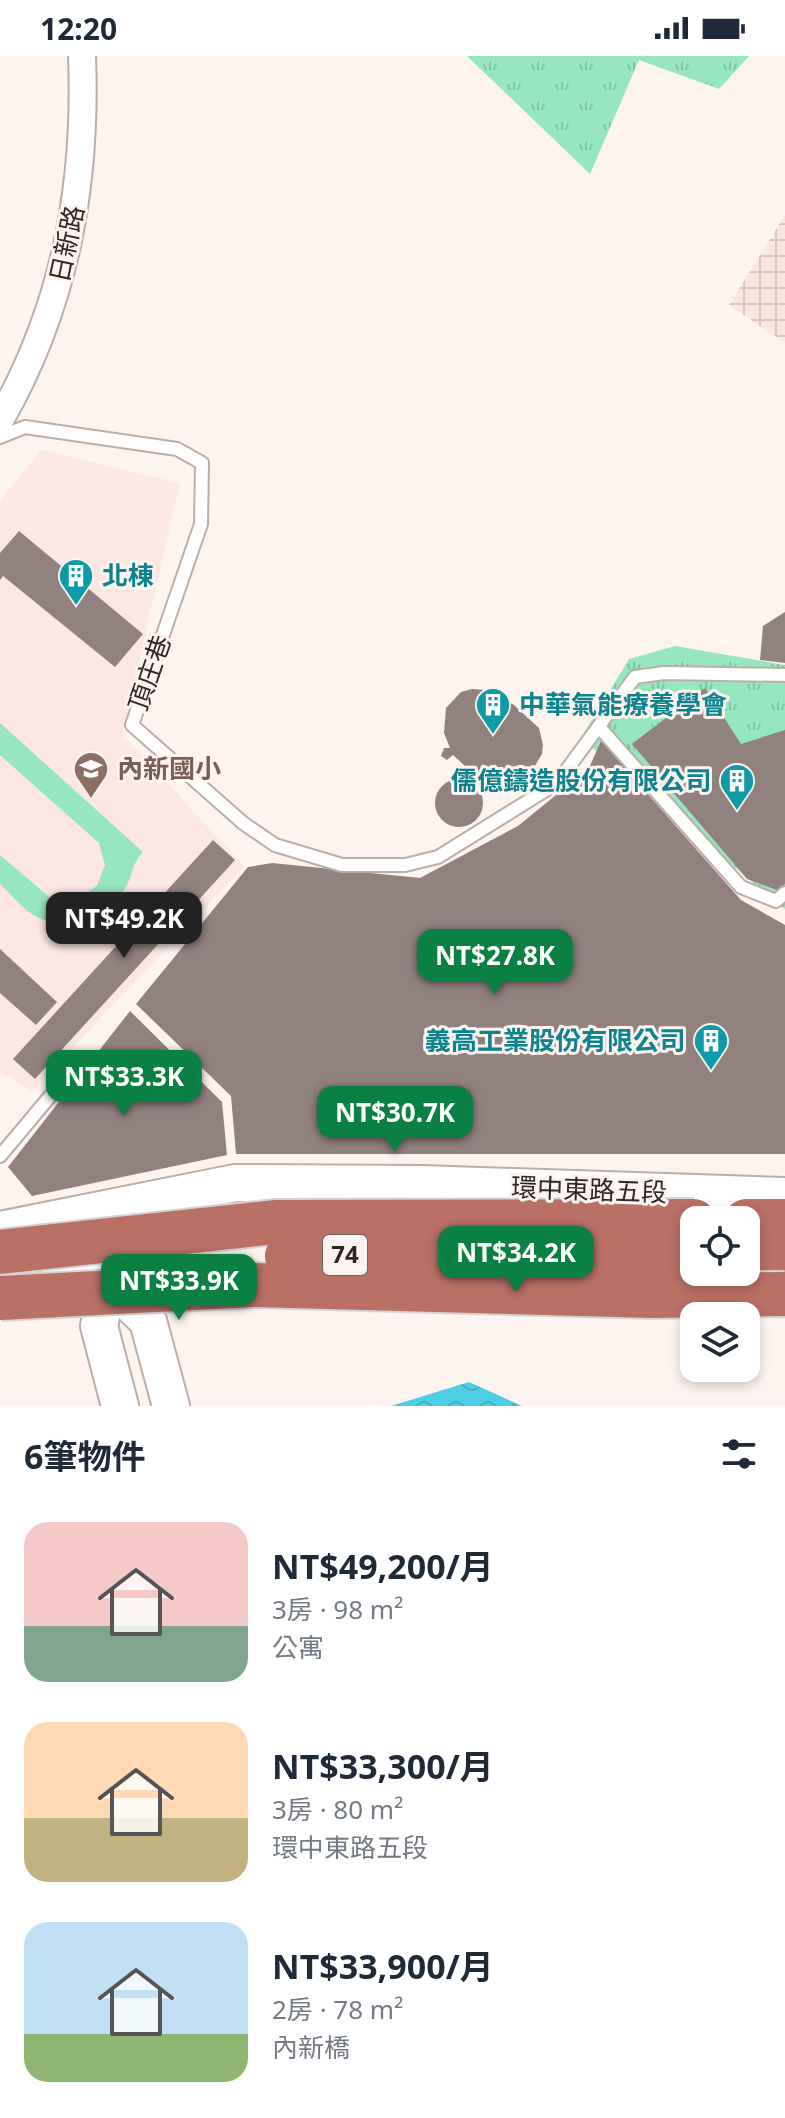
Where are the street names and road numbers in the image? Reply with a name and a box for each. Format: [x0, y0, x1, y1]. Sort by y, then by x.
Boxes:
street label: 日新路 [40, 202, 92, 286]
street label: 頂庄巷 [119, 630, 179, 715]
street label: 環中東路五段 [510, 1168, 668, 1210]
road number: 74 [323, 1235, 367, 1275]

